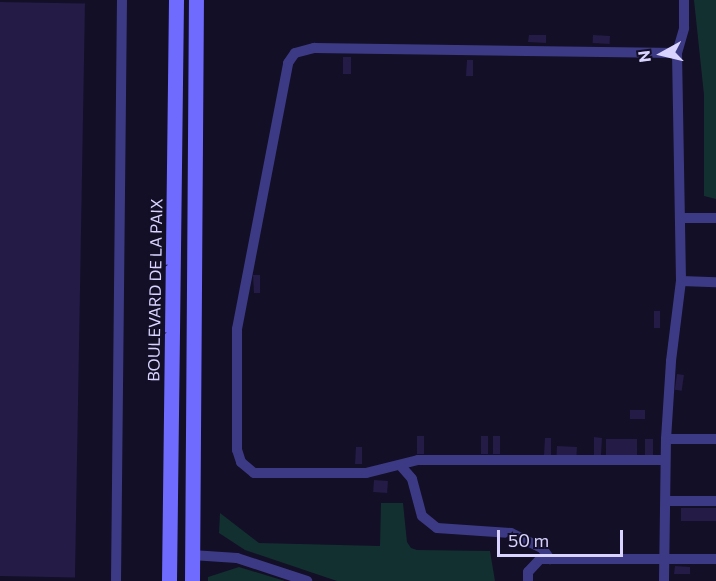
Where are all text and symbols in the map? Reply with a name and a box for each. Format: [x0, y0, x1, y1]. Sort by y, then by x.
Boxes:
north arrow [632, 24, 692, 84]
text: N [633, 49, 654, 64]
street label: BOULEVARD DE LA PAIX [144, 198, 166, 382]
scale bar [500, 518, 626, 556]
text: 50 m [508, 529, 549, 551]

